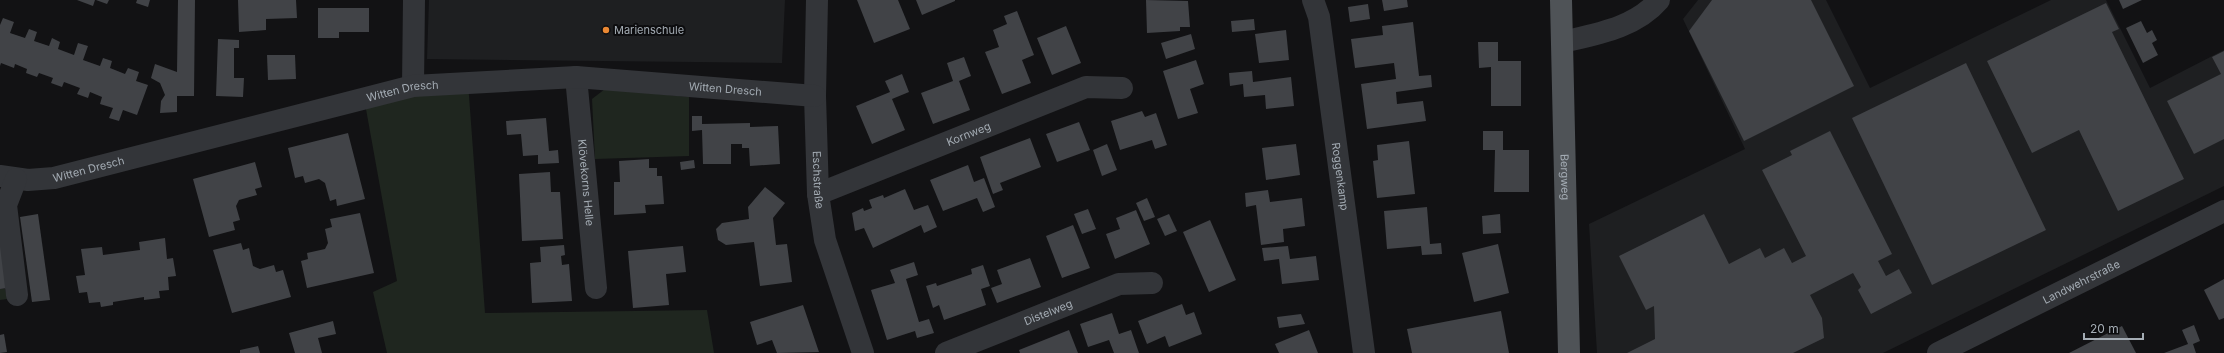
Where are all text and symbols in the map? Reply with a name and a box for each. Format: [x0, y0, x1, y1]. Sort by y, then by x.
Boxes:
place label: Marienschule [614, 23, 684, 37]
marker: Marienschule [601, 25, 611, 35]
street label: Witten Dresch [365, 78, 439, 105]
street label: Witten Dresch [688, 79, 762, 99]
street label: Kornweg [944, 119, 993, 149]
street label: Klövekorns Helle [575, 138, 597, 227]
street label: Roggenkamp [1329, 142, 1352, 212]
street label: Eschstraße [810, 151, 827, 210]
street label: Witten Dresch [51, 153, 126, 185]
street label: Bergweg [1557, 154, 1573, 200]
street label: Landwehrstraße [2040, 257, 2122, 307]
street label: Distelweg [1022, 296, 1074, 328]
scale bar [2084, 315, 2143, 341]
text: 20 m [2090, 321, 2119, 336]

